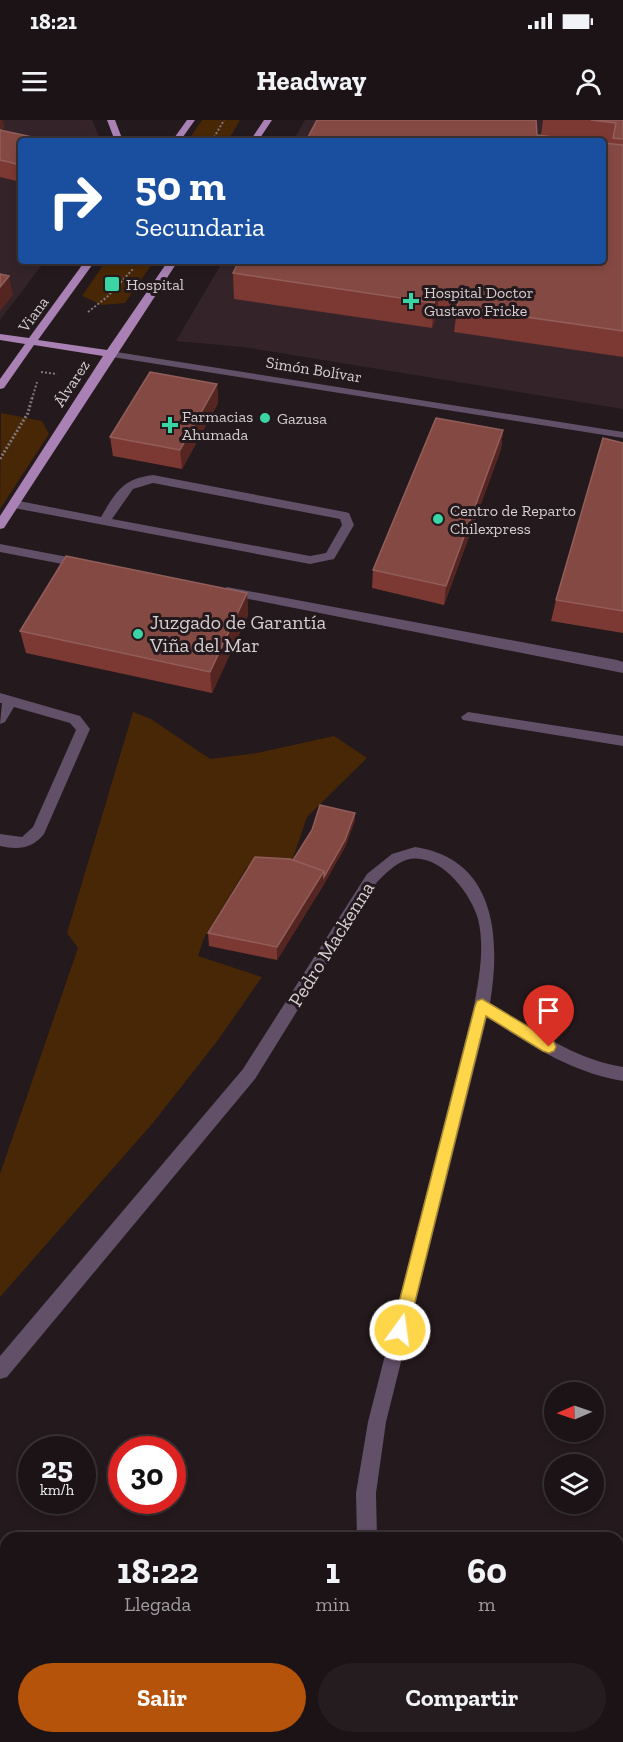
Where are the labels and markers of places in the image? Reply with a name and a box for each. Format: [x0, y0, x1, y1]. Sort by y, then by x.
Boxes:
marker: Hospital [103, 275, 121, 293]
place label: Hospital [126, 275, 184, 294]
place label: Hospital Doctor Gustavo Fricke [424, 283, 534, 320]
marker: Hospital Doctor Gustavo Fricke [402, 292, 420, 310]
place label: Farmacias Ahumada [182, 407, 253, 444]
place label: Gazusa [277, 409, 327, 428]
marker: Gazusa [258, 411, 272, 425]
marker: Farmacias Ahumada [163, 418, 177, 432]
place label: Centro de Reparto Chilexpress [450, 501, 576, 538]
marker: Centro de Reparto Chilexpress [431, 512, 445, 526]
place label: Juzgado de Garantía Viña del Mar [149, 610, 327, 657]
marker: Juzgado de Garantía Viña del Mar [131, 627, 145, 641]
pin [523, 985, 574, 1047]

